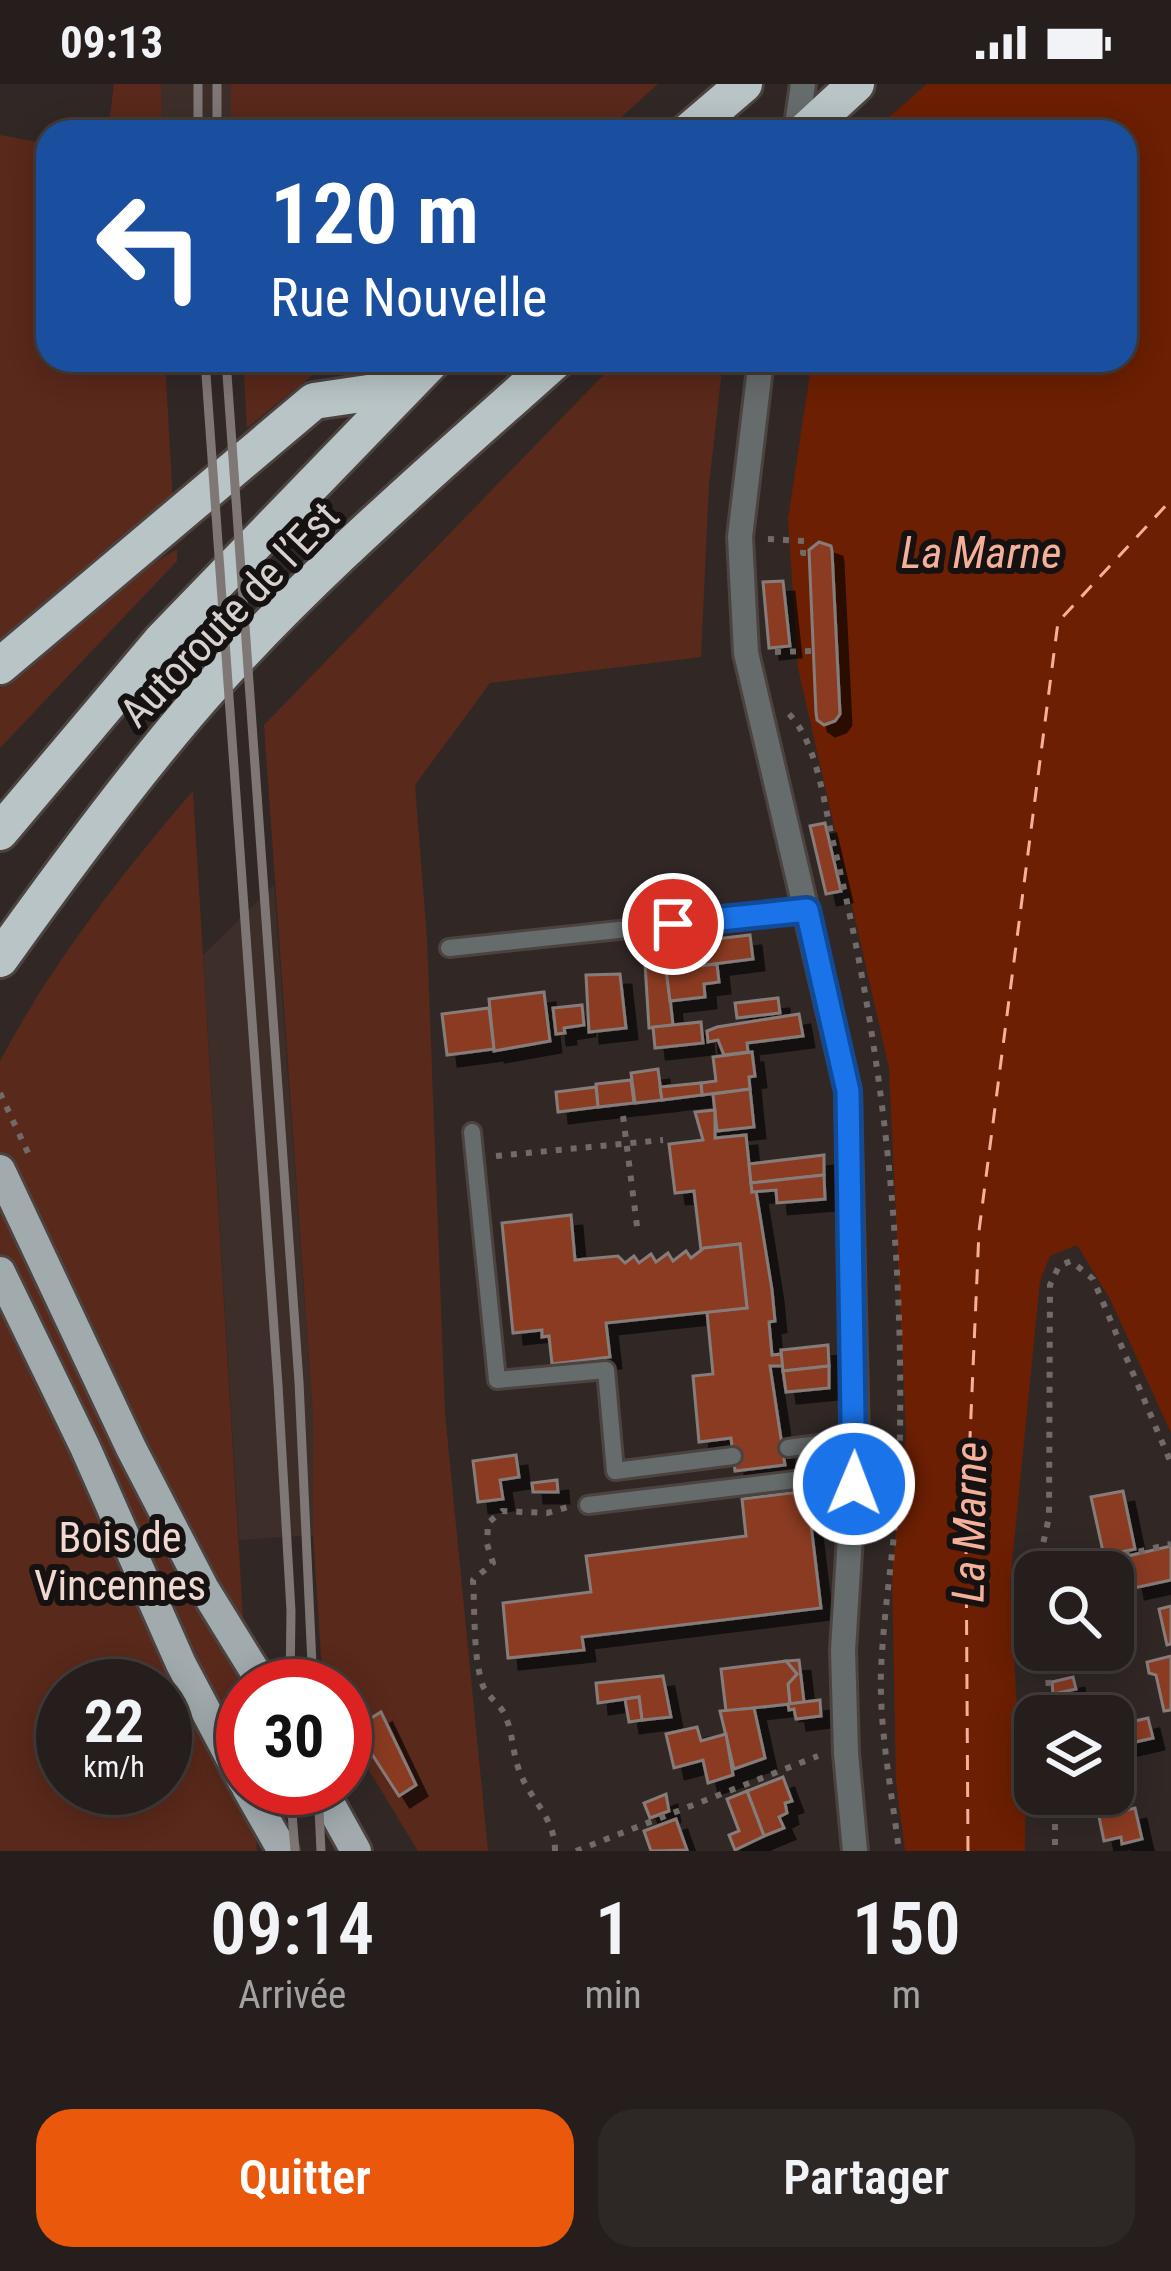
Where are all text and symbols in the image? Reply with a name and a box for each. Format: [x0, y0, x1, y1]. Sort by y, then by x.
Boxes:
text: 09:13 [60, 16, 163, 69]
text: 120 m [270, 165, 479, 264]
icon: left [72, 168, 228, 324]
text: Rue Nouvelle [270, 266, 547, 329]
street label: Autoroute de l’Est [110, 492, 349, 737]
water label: La Marne [901, 526, 1061, 579]
pin [622, 873, 724, 975]
icon: arrive [640, 891, 706, 957]
position arrow [791, 1421, 917, 1547]
water label: La Marne [942, 1441, 997, 1603]
park label: Bois de Vincennes [34, 1513, 206, 1610]
map controls [1014, 1551, 1134, 1815]
button: search [1014, 1551, 1134, 1671]
speed limit sign: 30 [216, 1659, 372, 1815]
text: 22 [84, 1686, 144, 1757]
button: layers [1014, 1695, 1134, 1815]
text: km/h [83, 1749, 145, 1784]
text: 09:14 [210, 1887, 374, 1972]
text: 1 [595, 1887, 631, 1972]
text: 150 [852, 1887, 961, 1972]
text: Arrivée [238, 1972, 346, 2018]
text: min [585, 1972, 642, 2018]
text: m [892, 1972, 921, 2018]
button: Quitter [36, 2109, 574, 2247]
button: Partager [598, 2109, 1135, 2247]

